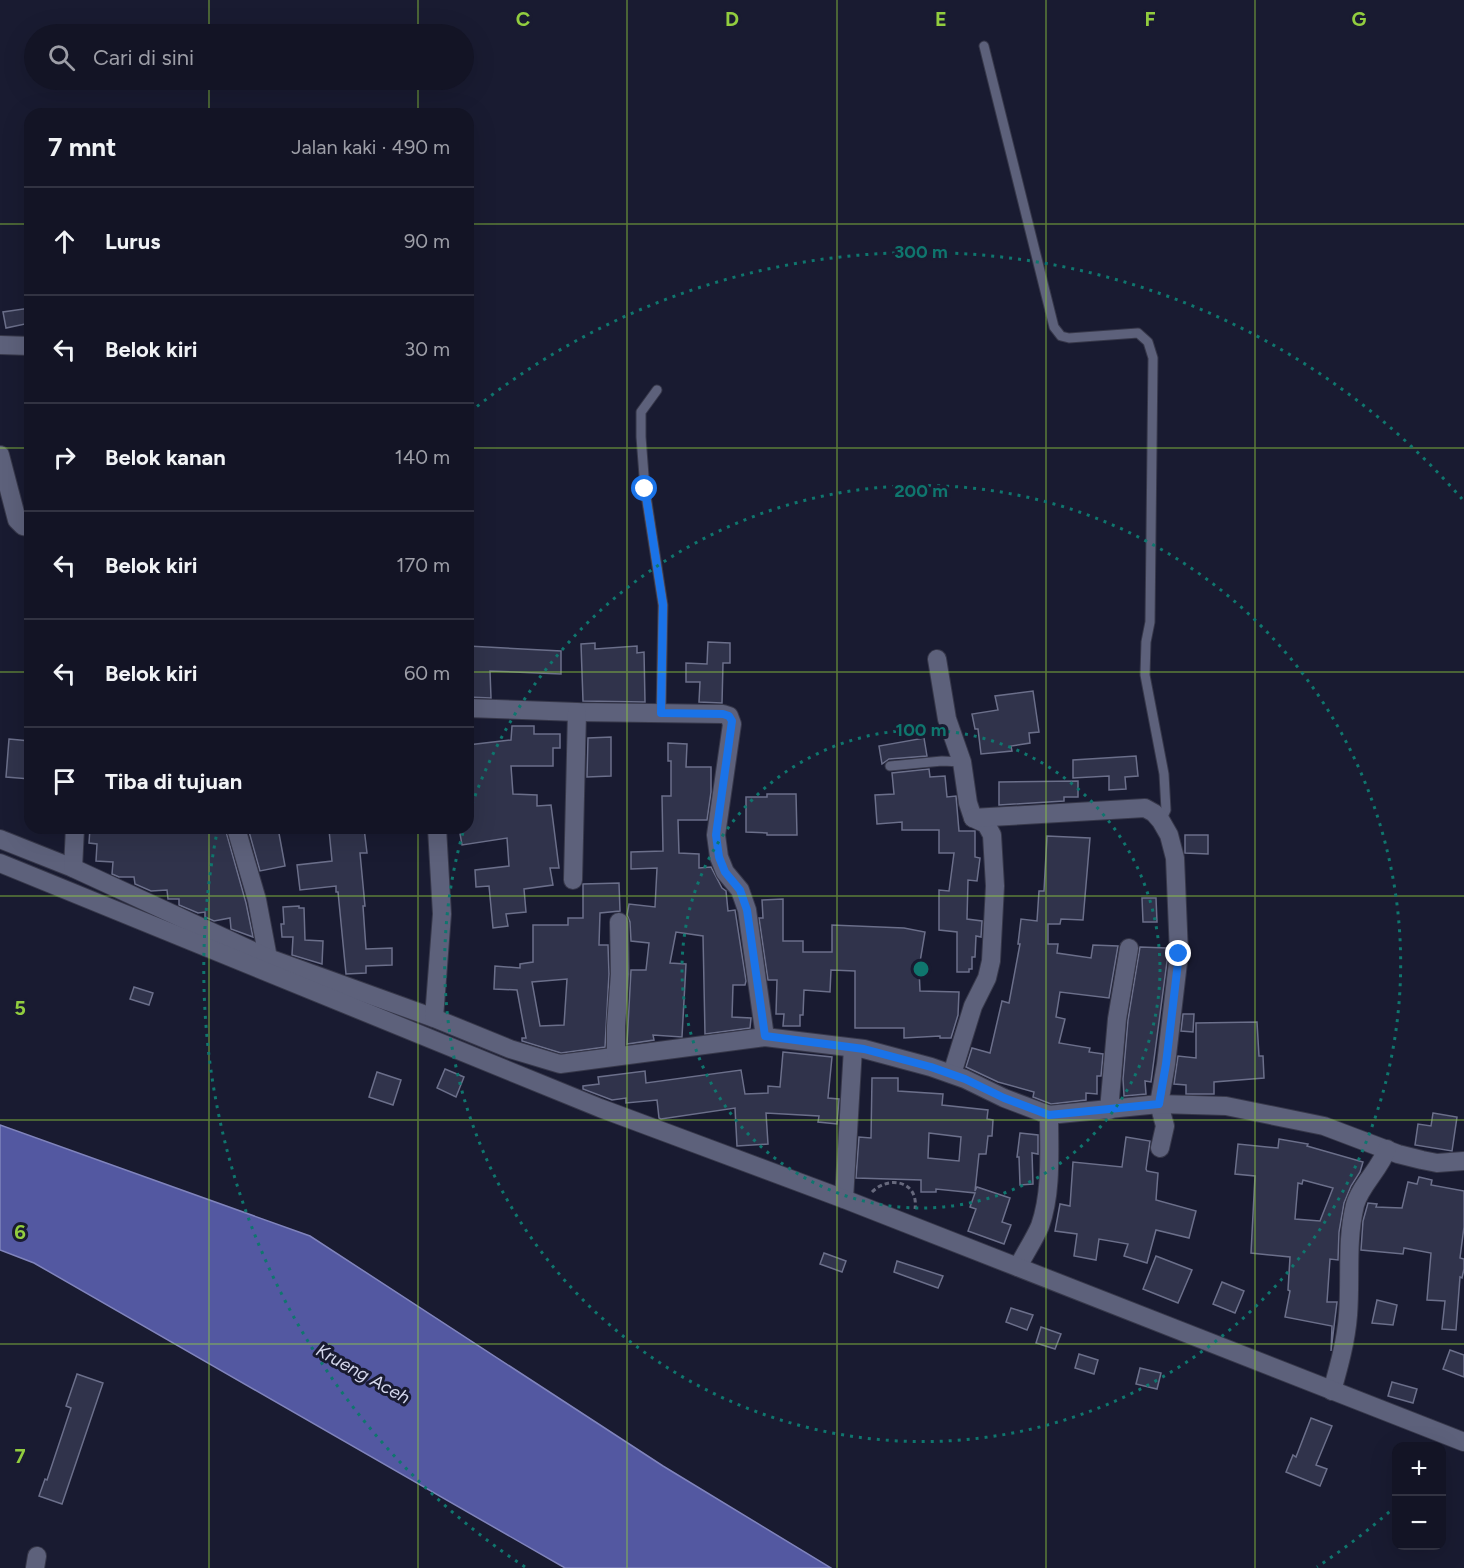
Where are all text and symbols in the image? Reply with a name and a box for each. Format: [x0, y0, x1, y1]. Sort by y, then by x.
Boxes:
text: C [516, 7, 530, 31]
text: D [725, 7, 739, 31]
text: E [935, 7, 947, 31]
text: F [1144, 7, 1156, 31]
text: G [1352, 7, 1367, 31]
search box [24, 24, 474, 90]
icon: search [45, 41, 78, 74]
text: Cari di sini [93, 44, 194, 71]
text: 7 mnt [48, 131, 117, 163]
text: Jalan kaki · 490 m [291, 135, 450, 159]
icon: ahead [48, 225, 81, 258]
text: Lurus [105, 228, 160, 255]
text: 90 m [404, 229, 450, 253]
text: 300 m [894, 241, 948, 263]
icon: left [48, 333, 81, 366]
text: Belok kiri [105, 336, 198, 363]
text: 30 m [404, 337, 450, 361]
icon: right [48, 441, 81, 474]
text: Belok kanan [105, 444, 226, 471]
text: 140 m [395, 445, 450, 469]
route start [631, 475, 657, 501]
text: 200 m [894, 480, 948, 502]
icon: left [48, 549, 81, 582]
text: Belok kiri [105, 552, 198, 579]
text: 170 m [396, 553, 450, 577]
icon: left [48, 657, 81, 690]
text: Belok kiri [105, 660, 198, 687]
text: 60 m [404, 661, 450, 685]
text: 100 m [896, 719, 946, 741]
icon: arrive [48, 765, 81, 798]
text: Tiba di tujuan [105, 768, 242, 795]
route end [1165, 940, 1191, 966]
centre of rings [911, 959, 931, 979]
text: 5 [14, 996, 26, 1020]
text: 6 [14, 1220, 26, 1244]
water label: Krueng Aceh [312, 1339, 414, 1409]
map controls [1392, 1442, 1446, 1550]
button: + [1392, 1442, 1446, 1496]
text: 7 [14, 1444, 26, 1468]
button: − [1392, 1496, 1446, 1550]

